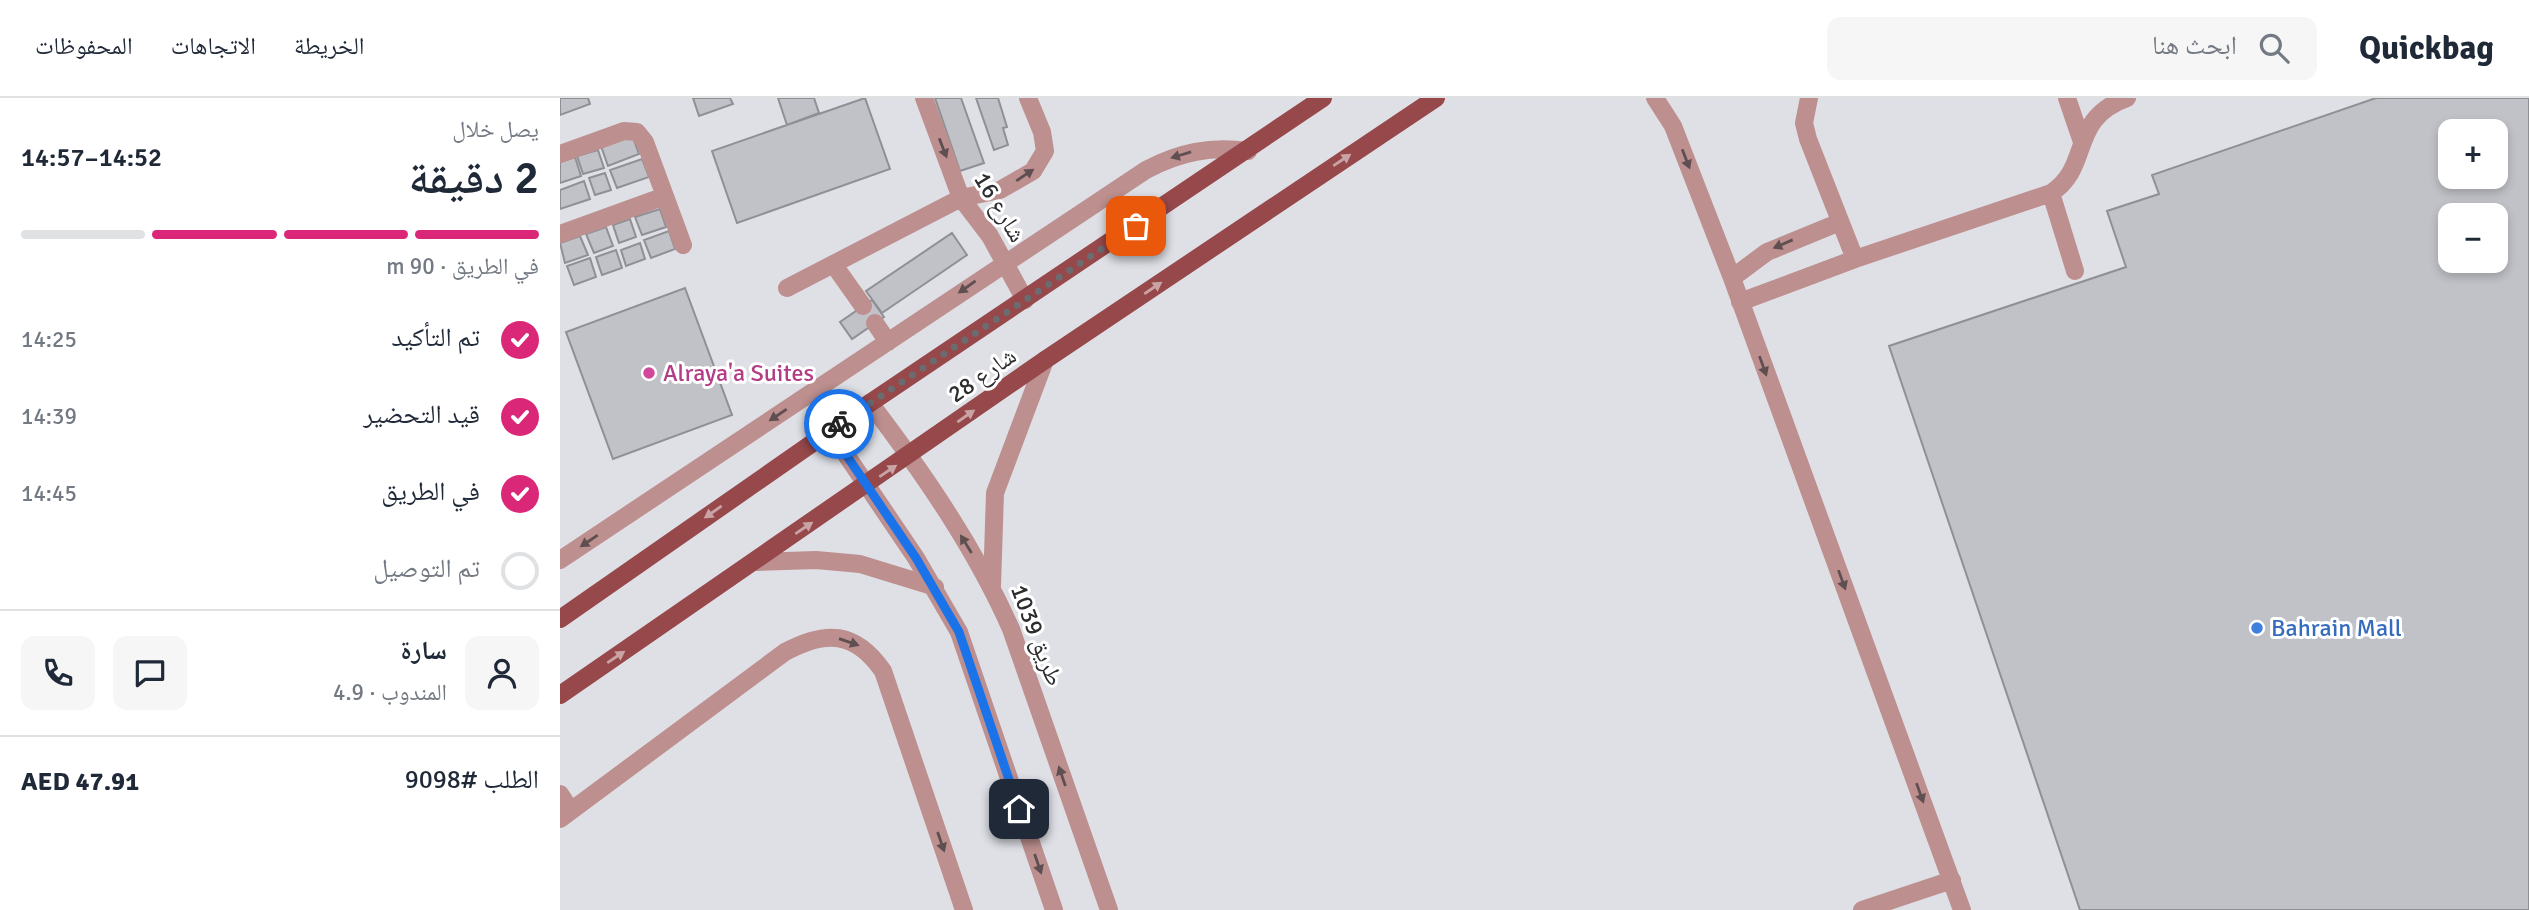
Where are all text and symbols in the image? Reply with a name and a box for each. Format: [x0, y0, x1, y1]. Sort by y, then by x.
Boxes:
search box [1827, 17, 2317, 80]
text: Quickbag [2359, 28, 2494, 69]
icon: search [2255, 29, 2293, 67]
text: ابحث هنا [2152, 30, 2237, 62]
text: المحفوظات [35, 31, 133, 61]
text: الاتجاهات [171, 31, 256, 61]
text: الخريطة [294, 31, 365, 61]
text: يصل خلال [452, 115, 539, 144]
map controls [2438, 119, 2508, 273]
button: + [2438, 119, 2508, 189]
one-way arrow [937, 137, 948, 158]
text: 14:52–14:57 [21, 142, 162, 174]
one-way arrow [1680, 148, 1691, 169]
text: 2 دقيقة [408, 150, 539, 206]
one-way arrow [1170, 150, 1191, 160]
one-way arrow [1332, 154, 1352, 167]
street label: شارع 16 [967, 166, 1033, 248]
one-way arrow [1015, 169, 1035, 182]
pin [1106, 196, 1166, 256]
button: − [2438, 203, 2508, 273]
icon: bag [1117, 207, 1155, 245]
one-way arrow [1772, 239, 1793, 250]
text: في الطريق · 90 m [386, 252, 539, 281]
one-way arrow [958, 280, 976, 294]
one-way arrow [1143, 281, 1163, 294]
icon: check [501, 321, 539, 359]
text: تم التأكيد [392, 322, 480, 354]
text: 14:25 [21, 325, 77, 354]
street label: شارع 28 [942, 341, 1022, 409]
one-way arrow [1758, 356, 1769, 377]
place label: Alraya'a Suites [663, 358, 814, 388]
marker: Alraya'a Suites [641, 365, 657, 381]
courier [804, 389, 874, 459]
icon: check [501, 398, 539, 436]
text: قيد التحضير [363, 399, 480, 431]
text: 14:39 [21, 402, 77, 431]
icon: bike [820, 405, 858, 443]
one-way arrow [769, 408, 788, 421]
one-way arrow [957, 410, 975, 424]
one-way arrow [879, 464, 897, 478]
icon: check [501, 475, 539, 513]
text: في الطريق [381, 476, 480, 508]
text: 14:45 [21, 479, 77, 508]
one-way arrow [704, 505, 722, 519]
one-way arrow [795, 521, 813, 535]
one-way arrow [579, 534, 599, 547]
one-way arrow [960, 534, 973, 554]
text: تم التوصيل [373, 553, 480, 585]
one-way arrow [1837, 569, 1848, 590]
street label: طريق 1039 [1004, 580, 1070, 690]
place label: Bahrain Mall [2271, 613, 2402, 643]
marker: Bahrain Mall [2249, 620, 2265, 636]
text: سارة [400, 635, 447, 667]
button: phone [21, 636, 95, 710]
button: chat [113, 636, 187, 710]
button: person [465, 636, 539, 710]
one-way arrow [838, 637, 859, 648]
one-way arrow [607, 650, 625, 664]
text: المندوب · 4.9 [333, 678, 447, 707]
text: الطلب #9098 [405, 764, 539, 796]
text: AED 47.91 [21, 766, 139, 798]
one-way arrow [1056, 766, 1067, 787]
pin [989, 779, 1049, 839]
one-way arrow [1915, 783, 1926, 804]
icon: home [1000, 790, 1038, 828]
one-way arrow [936, 832, 947, 853]
one-way arrow [1033, 854, 1044, 875]

